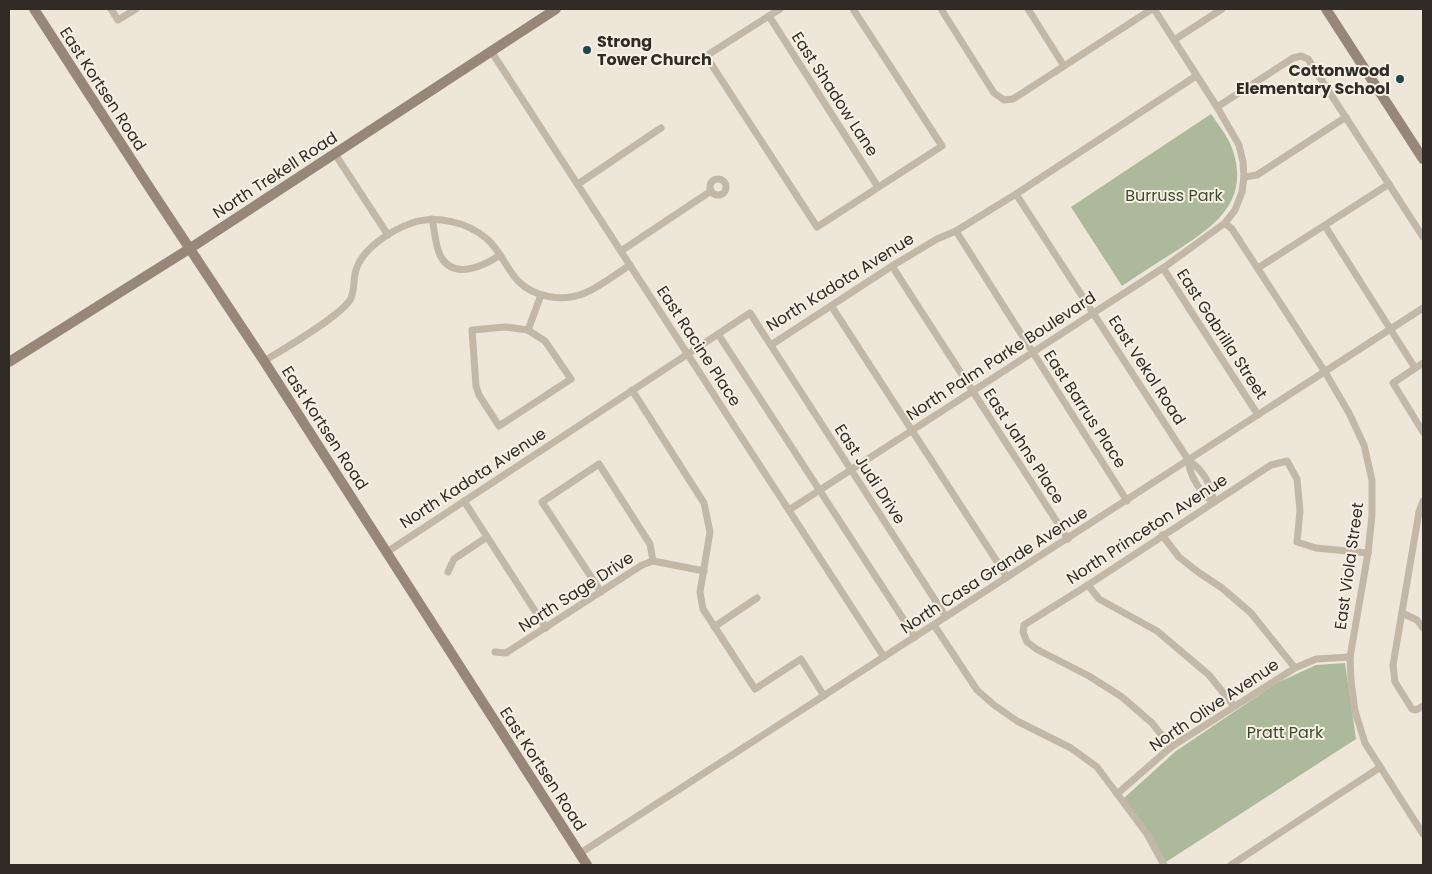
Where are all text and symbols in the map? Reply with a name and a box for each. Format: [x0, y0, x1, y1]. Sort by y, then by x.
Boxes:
street label: East Kortsen Road [54, 23, 152, 155]
street label: East Shadow Lane [786, 27, 884, 161]
place label: Strong Tower Church [597, 30, 712, 71]
marker: Strong Tower Church [581, 44, 593, 56]
place label: Cottonwood Elementary School [1236, 59, 1390, 100]
marker: Cottonwood Elementary School [1394, 73, 1406, 85]
street label: North Trekell Road [208, 126, 342, 224]
park label: Burruss Park [1125, 184, 1223, 207]
street label: North Kadota Avenue [762, 227, 918, 337]
street label: East Gabrilla Street [1171, 264, 1273, 404]
street label: East Racine Place [651, 281, 747, 411]
street label: North Palm Parke Boulevard [902, 286, 1100, 426]
street label: East Vekol Road [1103, 311, 1191, 429]
street label: East Barrus Place [1038, 345, 1132, 473]
street label: East Kortsen Road [276, 362, 374, 494]
street label: East Jahns Place [978, 384, 1070, 508]
street label: East Judi Drive [829, 419, 911, 529]
street label: North Kadota Avenue [395, 422, 551, 534]
street label: North Princeton Avenue [1062, 468, 1232, 590]
street label: North Casa Grande Avenue [896, 501, 1092, 639]
street label: East Viola Street [1329, 501, 1369, 631]
street label: North Sage Drive [514, 546, 638, 638]
street label: North Olive Avenue [1145, 653, 1283, 757]
street label: East Kortsen Road [494, 703, 592, 835]
park label: Pratt Park [1247, 721, 1324, 744]

